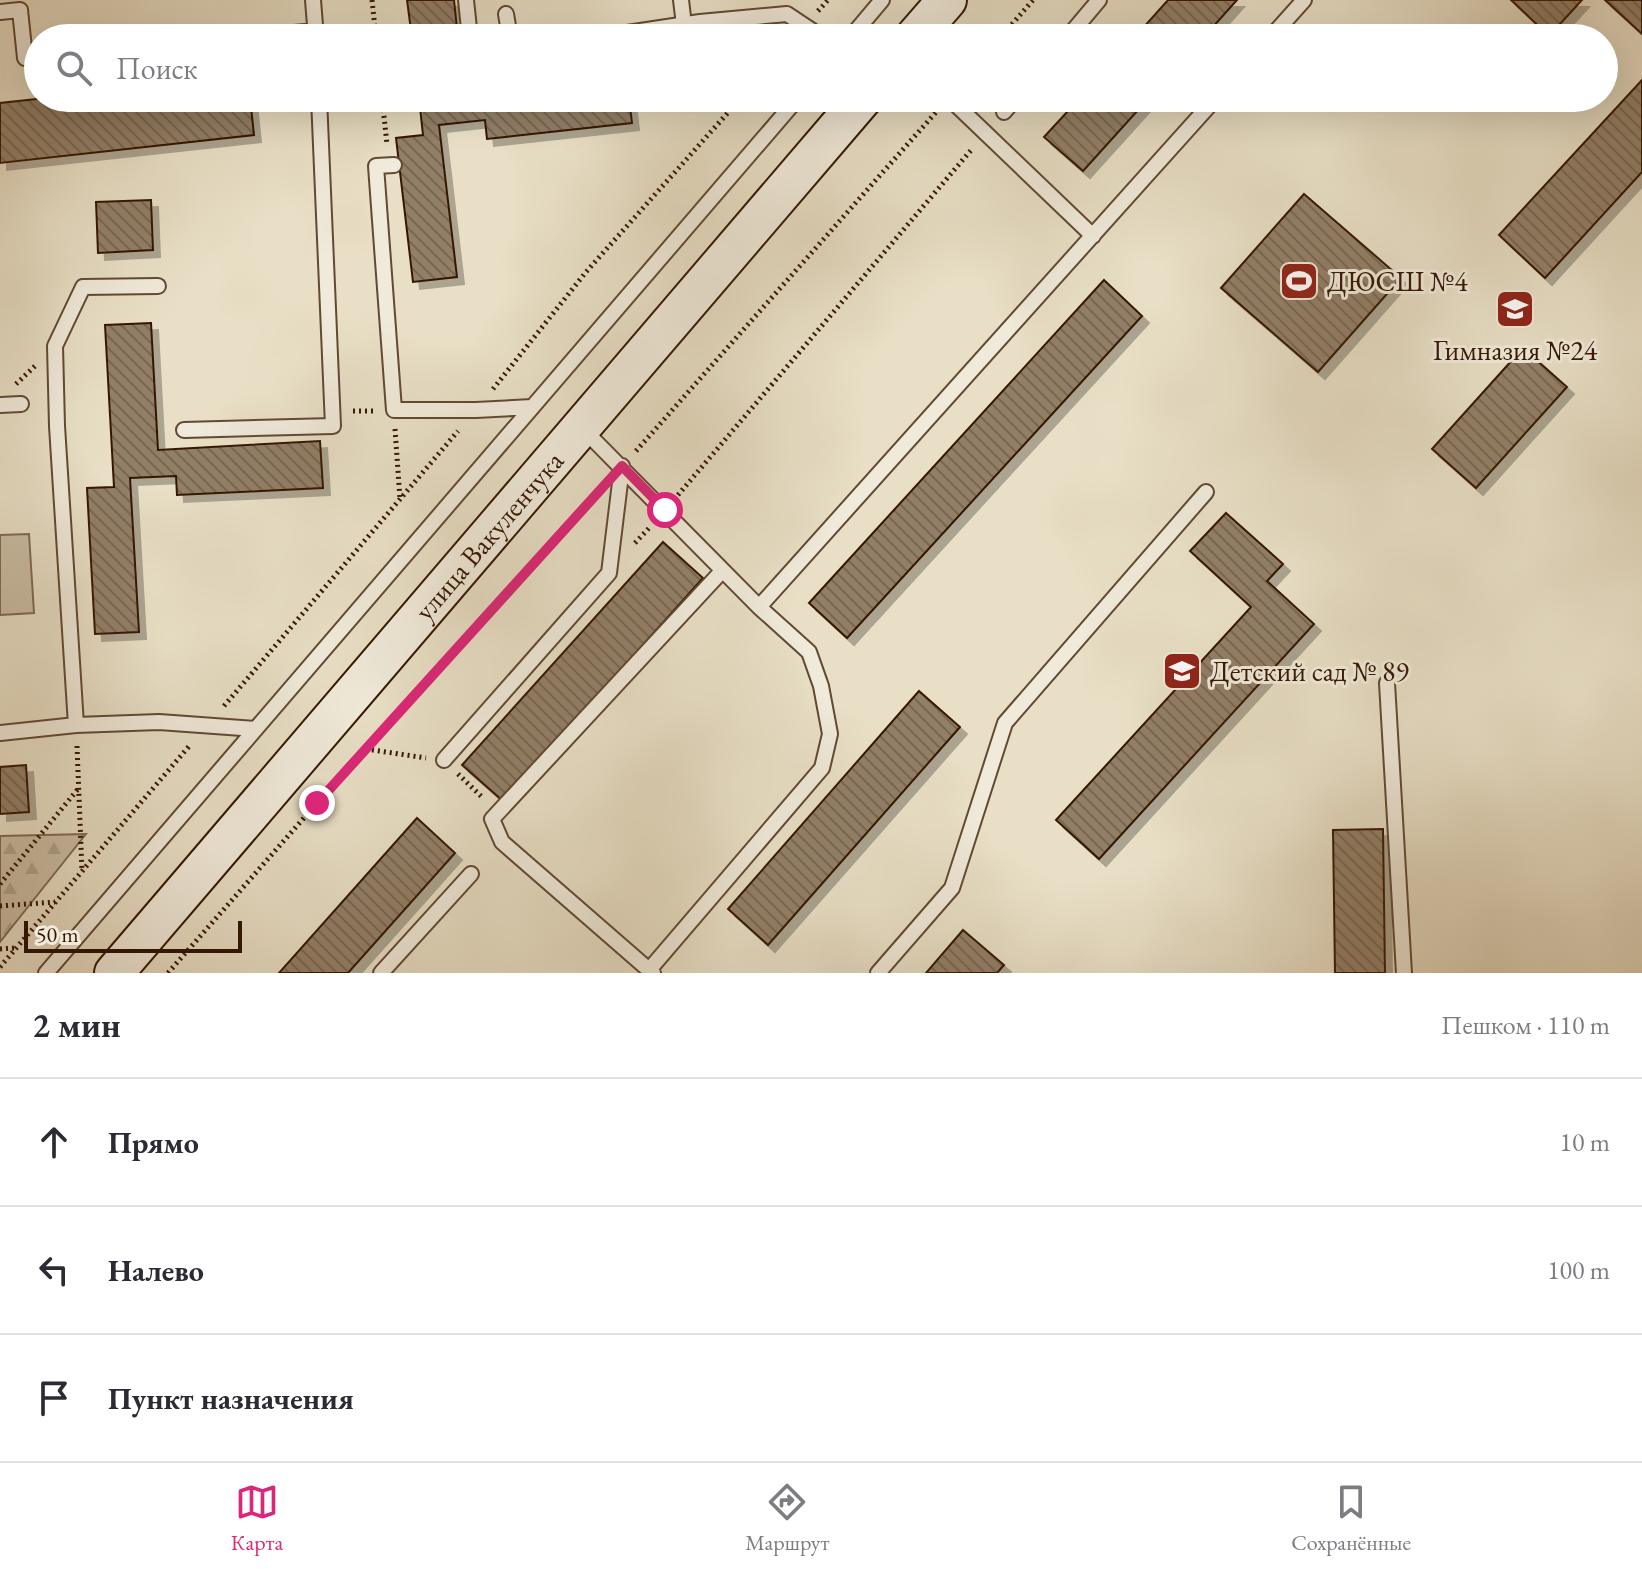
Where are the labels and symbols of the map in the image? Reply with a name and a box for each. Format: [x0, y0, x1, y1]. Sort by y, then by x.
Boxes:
sports icon: ДЮСШ №4 [1278, 260, 1320, 302]
place label: ДЮСШ №4 [1327, 263, 1468, 299]
school or university icon: Гимназия №24 [1494, 288, 1536, 330]
place label: Гимназия №24 [1433, 332, 1598, 368]
street label: улица Вакуленчука [406, 443, 572, 627]
route start [647, 492, 683, 528]
school or university icon: Детский сад № 89 [1161, 650, 1203, 692]
place label: Детский сад № 89 [1210, 653, 1409, 689]
route end [299, 785, 335, 821]
scale bar [24, 917, 242, 953]

